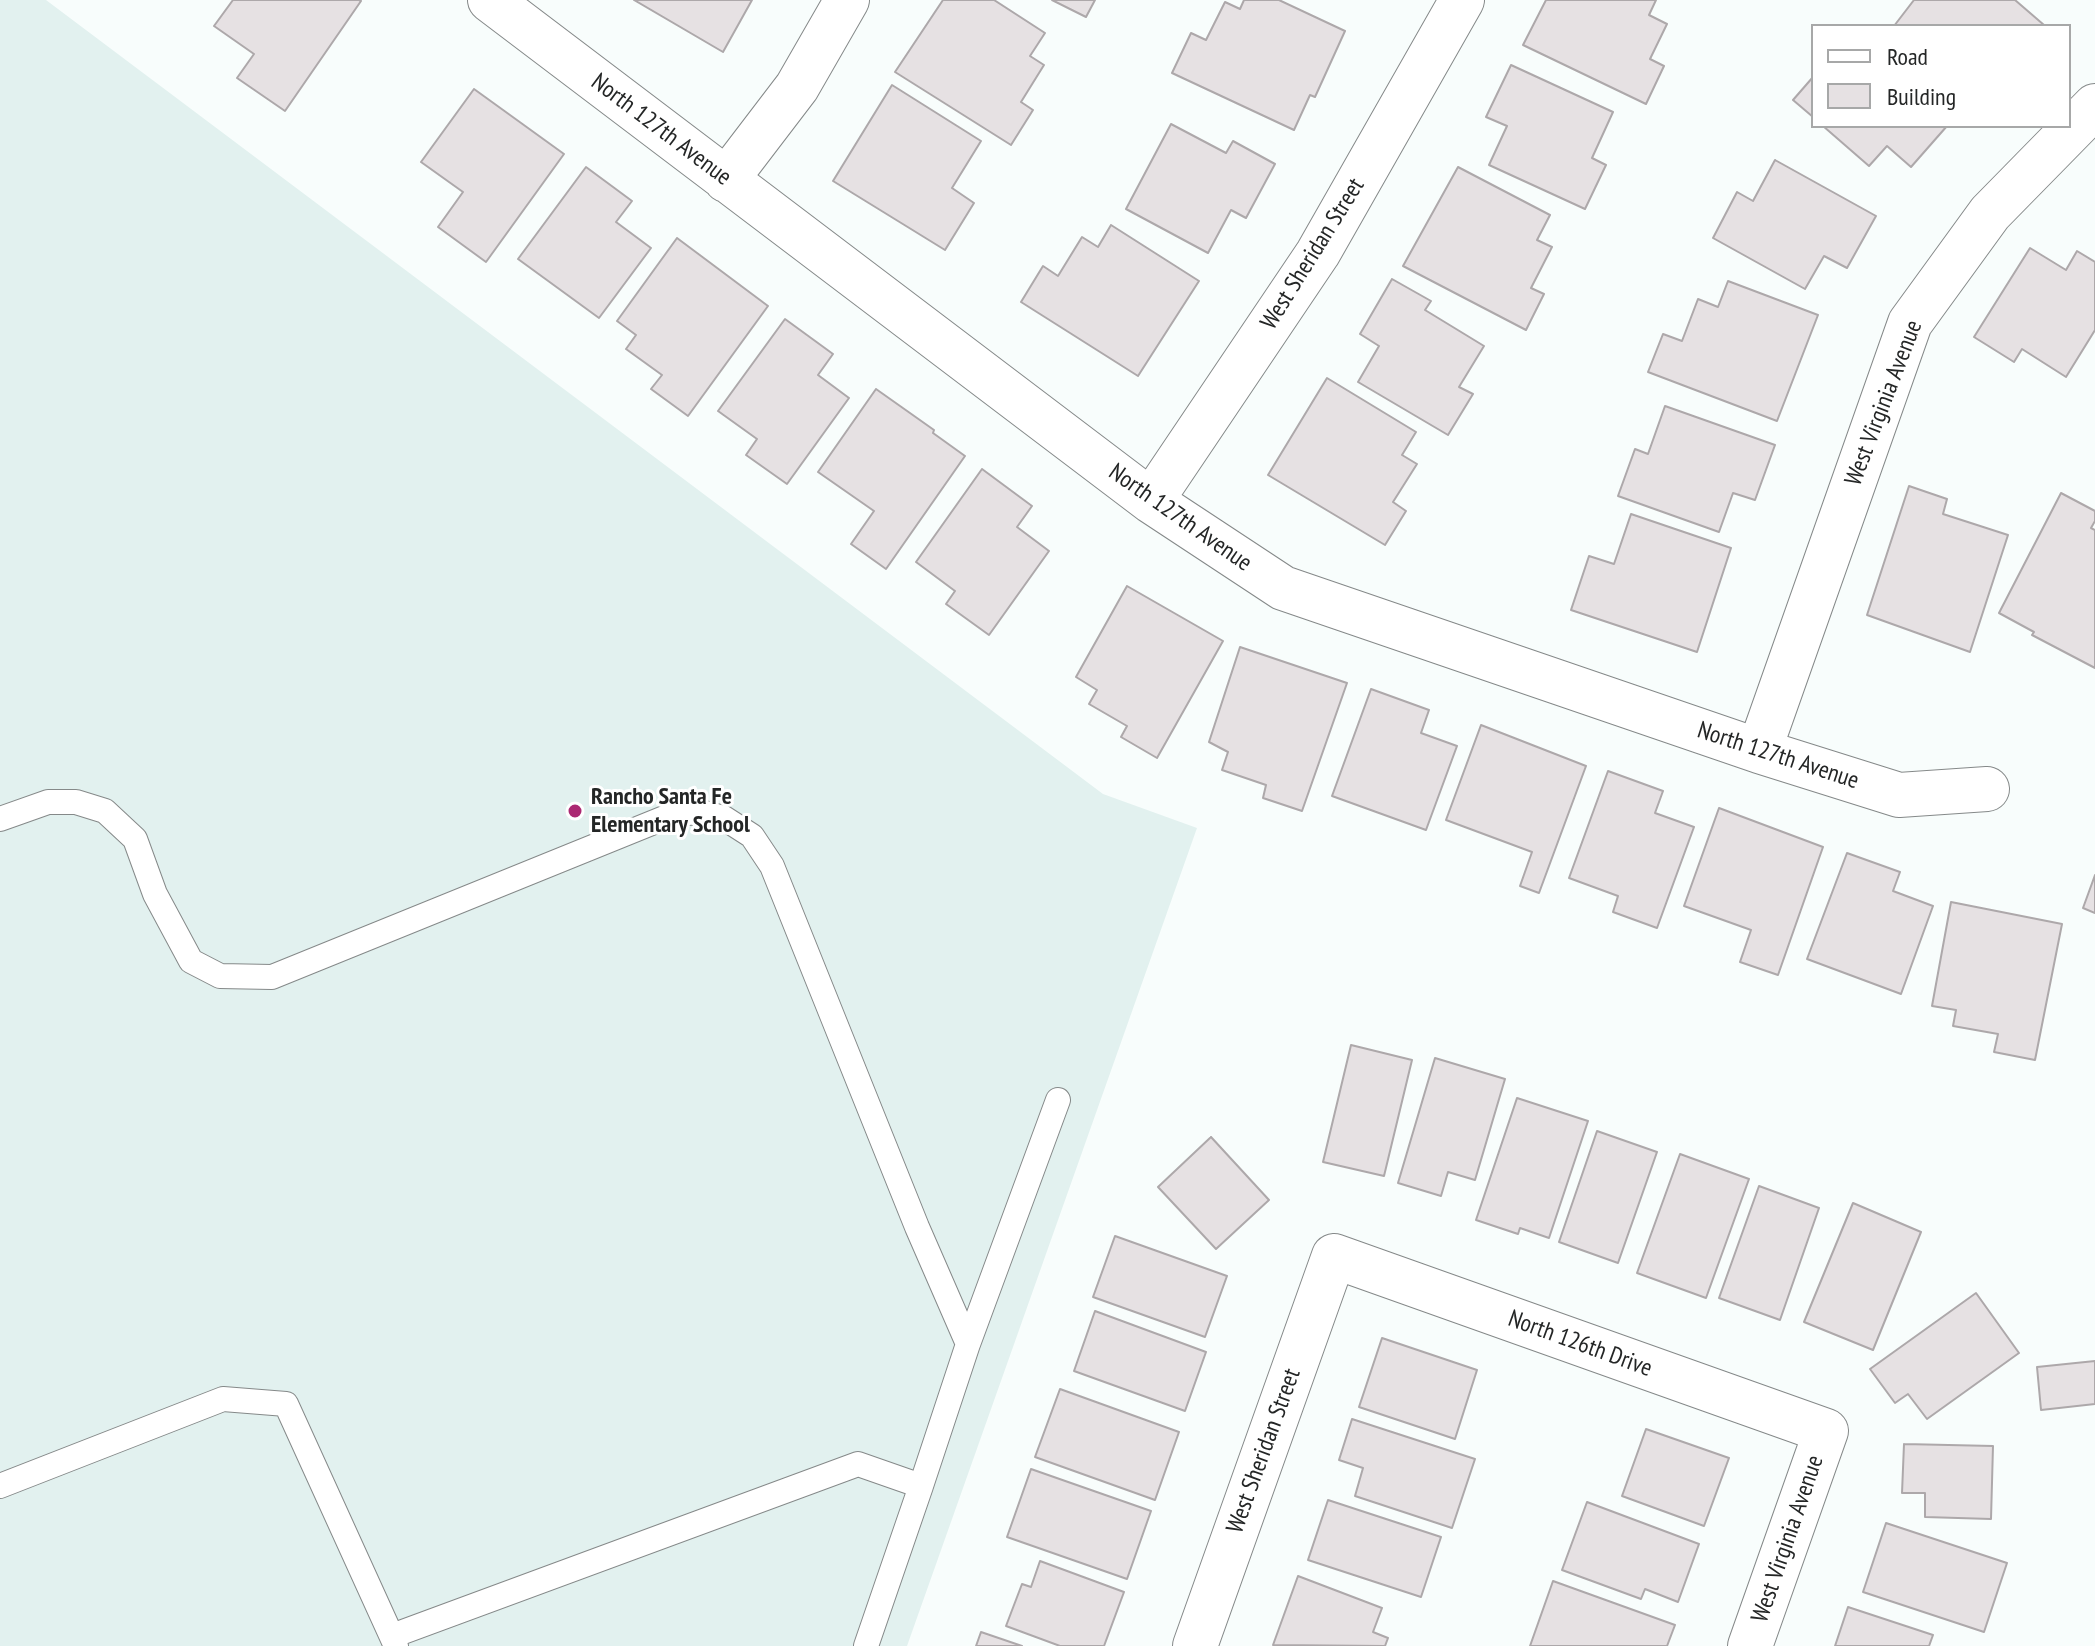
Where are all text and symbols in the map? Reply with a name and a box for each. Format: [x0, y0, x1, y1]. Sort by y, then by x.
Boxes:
legend [1811, 24, 2071, 128]
text: Road [1887, 41, 1928, 72]
street label: North 127th Avenue [585, 68, 737, 192]
text: Building [1887, 81, 1956, 112]
street label: West Sheridan Street [1255, 173, 1371, 335]
street label: West Virginia Avenue [1839, 316, 1929, 490]
street label: North 127th Avenue [1103, 458, 1257, 578]
street label: North 127th Avenue [1694, 716, 1862, 796]
place label: Rancho Santa Fe Elementary School [591, 783, 750, 839]
marker: Rancho Santa Fe Elementary School [566, 802, 584, 820]
street label: North 126th Drive [1504, 1305, 1656, 1383]
street label: West Sheridan Street [1221, 1365, 1307, 1537]
street label: West Virginia Avenue [1746, 1452, 1830, 1626]

